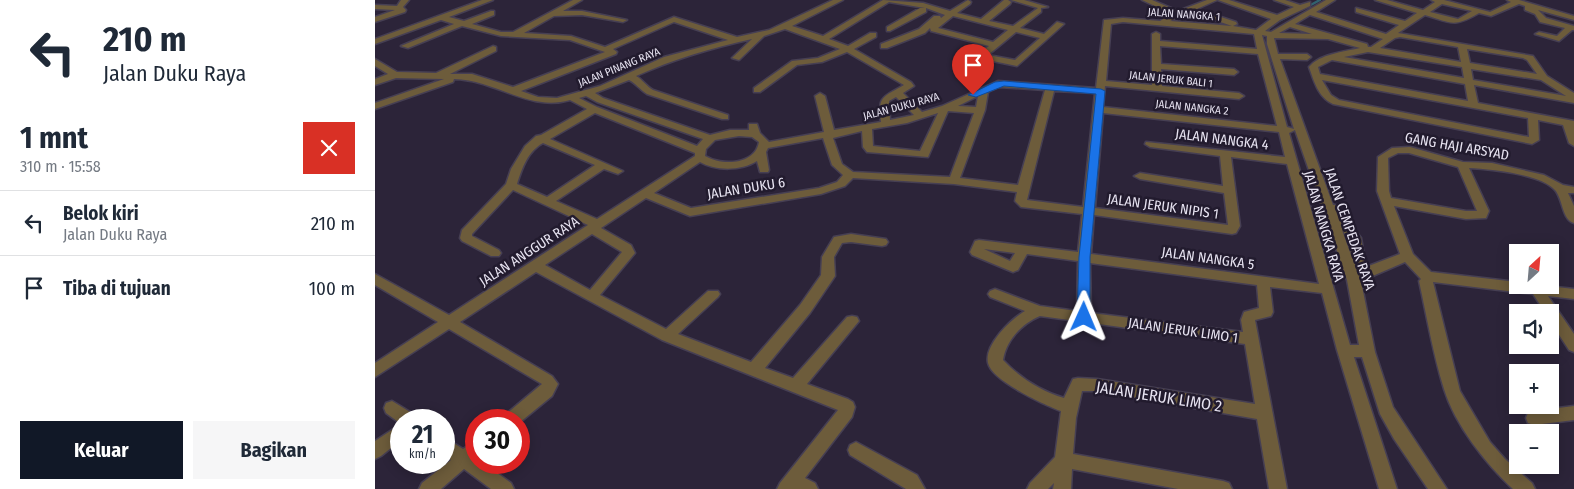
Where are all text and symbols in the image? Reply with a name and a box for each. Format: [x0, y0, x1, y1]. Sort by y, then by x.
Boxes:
street label: JALAN NANGKA 1 [1147, 5, 1221, 24]
text: 210 m [103, 18, 187, 60]
icon: left [20, 20, 85, 85]
pin [952, 44, 994, 95]
street label: JALAN PINANG RAYA [576, 45, 662, 90]
icon: arrive [959, 51, 987, 79]
text: Jalan Duku Raya [103, 60, 246, 87]
street label: JALAN JERUK BALI 1 [1128, 69, 1213, 90]
street label: JALAN DUKU RAYA [862, 90, 941, 123]
street label: JALAN NANGKA 2 [1155, 97, 1229, 118]
text: 1 mnt [20, 120, 88, 156]
button: close [303, 122, 355, 174]
street label: JALAN NANGKA 4 [1174, 125, 1270, 154]
street label: GANG HAJI ARSYAD [1404, 129, 1510, 164]
text: 310 m · 15:58 [20, 157, 101, 176]
street label: JALAN CEMPEDAK RAYA [1321, 166, 1379, 293]
street label: JALAN NANGKA RAYA [1300, 169, 1348, 284]
street label: JALAN DUKU 6 [706, 174, 786, 203]
street label: JALAN JERUK NIPIS 1 [1106, 190, 1220, 223]
text: Belok kiri [63, 202, 139, 225]
icon: left [20, 209, 48, 237]
text: 210 m [311, 212, 355, 235]
street label: JALAN ANGGUR RAYA [476, 212, 583, 290]
text: Jalan Duku Raya [63, 225, 167, 244]
street label: JALAN NANGKA 5 [1160, 244, 1255, 273]
north arrow [1509, 244, 1559, 294]
map controls [1509, 244, 1559, 474]
icon: arrive [20, 274, 48, 302]
text: Tiba di tujuan [63, 277, 171, 300]
text: 100 m [309, 277, 355, 300]
position arrow [1057, 290, 1109, 342]
button: sound [1509, 304, 1559, 354]
street label: JALAN JERUK LIMO 1 [1127, 314, 1239, 347]
button: + [1509, 364, 1559, 414]
street label: JALAN JERUK LIMO 2 [1095, 377, 1223, 416]
speed limit sign: 30 [465, 409, 530, 474]
text: 21 [412, 420, 433, 450]
button: Keluar [20, 421, 183, 479]
button: Bagikan [193, 421, 355, 479]
button: − [1509, 424, 1559, 474]
text: km/h [409, 447, 436, 461]

